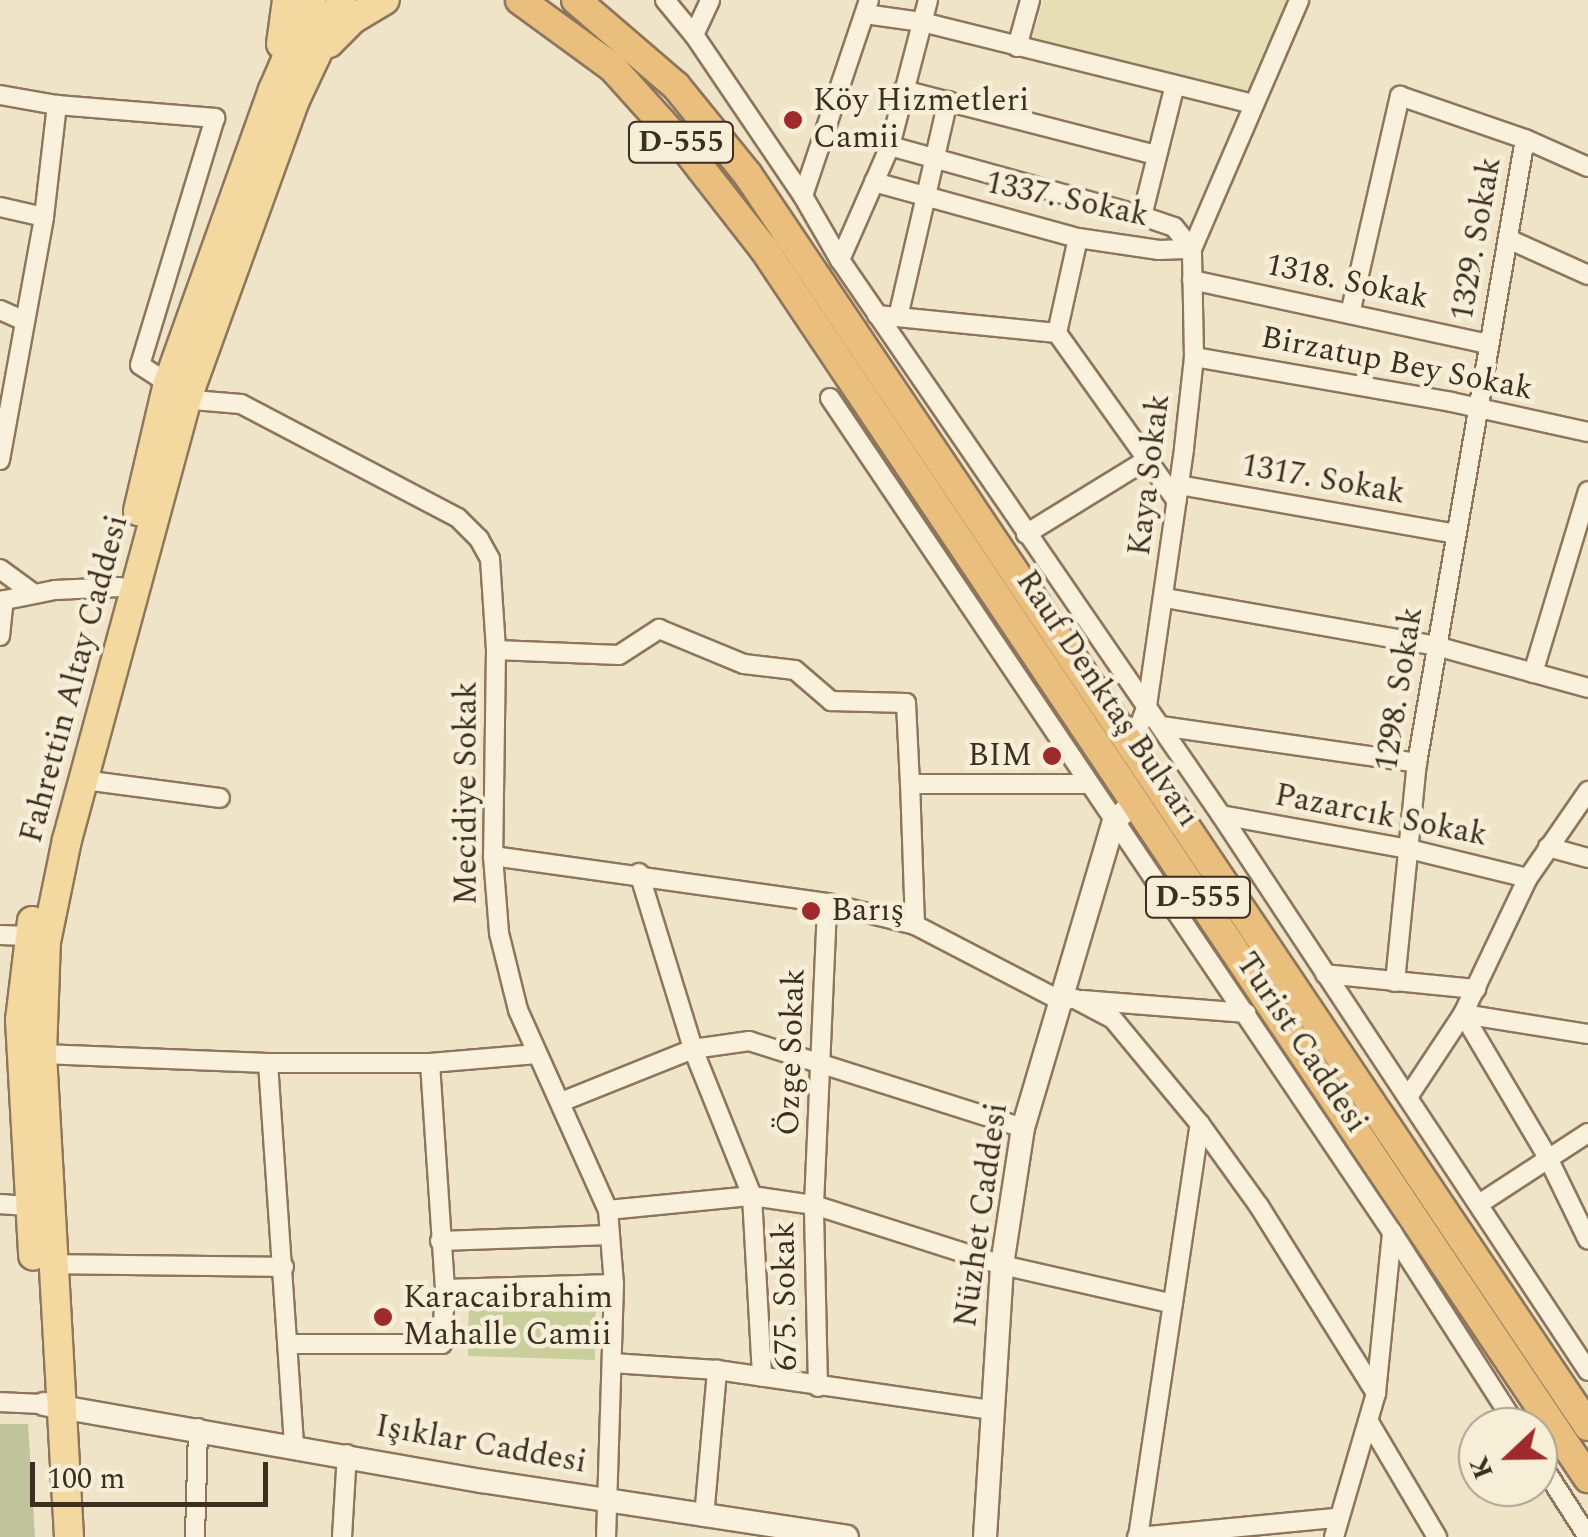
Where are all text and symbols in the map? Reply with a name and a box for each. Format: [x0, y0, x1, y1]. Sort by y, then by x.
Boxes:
place label: Köy Hizmetleri Camii [813, 83, 1029, 158]
marker: Köy Hizmetleri Camii [782, 109, 804, 131]
road number: D-555 [626, 117, 736, 167]
street label: 1329. Sokak [1444, 154, 1510, 324]
street label: 1337. Sokak [982, 164, 1152, 236]
street label: 1318. Sokak [1262, 246, 1432, 318]
street label: Birzatup Bey Sokak [1258, 319, 1536, 409]
street label: Kaya Sokak [1121, 392, 1179, 558]
street label: 1317. Sokak [1238, 447, 1408, 513]
street label: Fahrettin Altay Caddesi [13, 511, 137, 847]
street label: Rauf Denktaş Bulvarı [1007, 563, 1207, 835]
street label: 1298. Sokak [1368, 604, 1432, 774]
street label: Mecidiye Sokak [448, 681, 486, 905]
place label: BIM [968, 737, 1032, 775]
marker: BIM [1041, 745, 1063, 767]
street label: Pazarcık Sokak [1271, 777, 1491, 855]
road number: D-555 [1143, 872, 1253, 922]
place label: Barış [831, 892, 904, 930]
marker: Barış [800, 900, 822, 922]
street label: Turist Caddesi [1227, 946, 1375, 1140]
street label: Özge Sokak [770, 968, 814, 1136]
street label: Nüzhet Caddesi [947, 1100, 1017, 1330]
street label: 675. Sokak [765, 1221, 807, 1371]
place label: Karacaibrahim Mahalle Camii [403, 1280, 613, 1355]
marker: Karacaibrahim Mahalle Camii [372, 1306, 394, 1328]
north arrow [1458, 1407, 1558, 1507]
street label: Işıklar Caddesi [372, 1408, 590, 1482]
scale bar [35, 1442, 272, 1504]
text: K [1458, 1450, 1506, 1486]
text: 100 m [47, 1456, 125, 1502]

